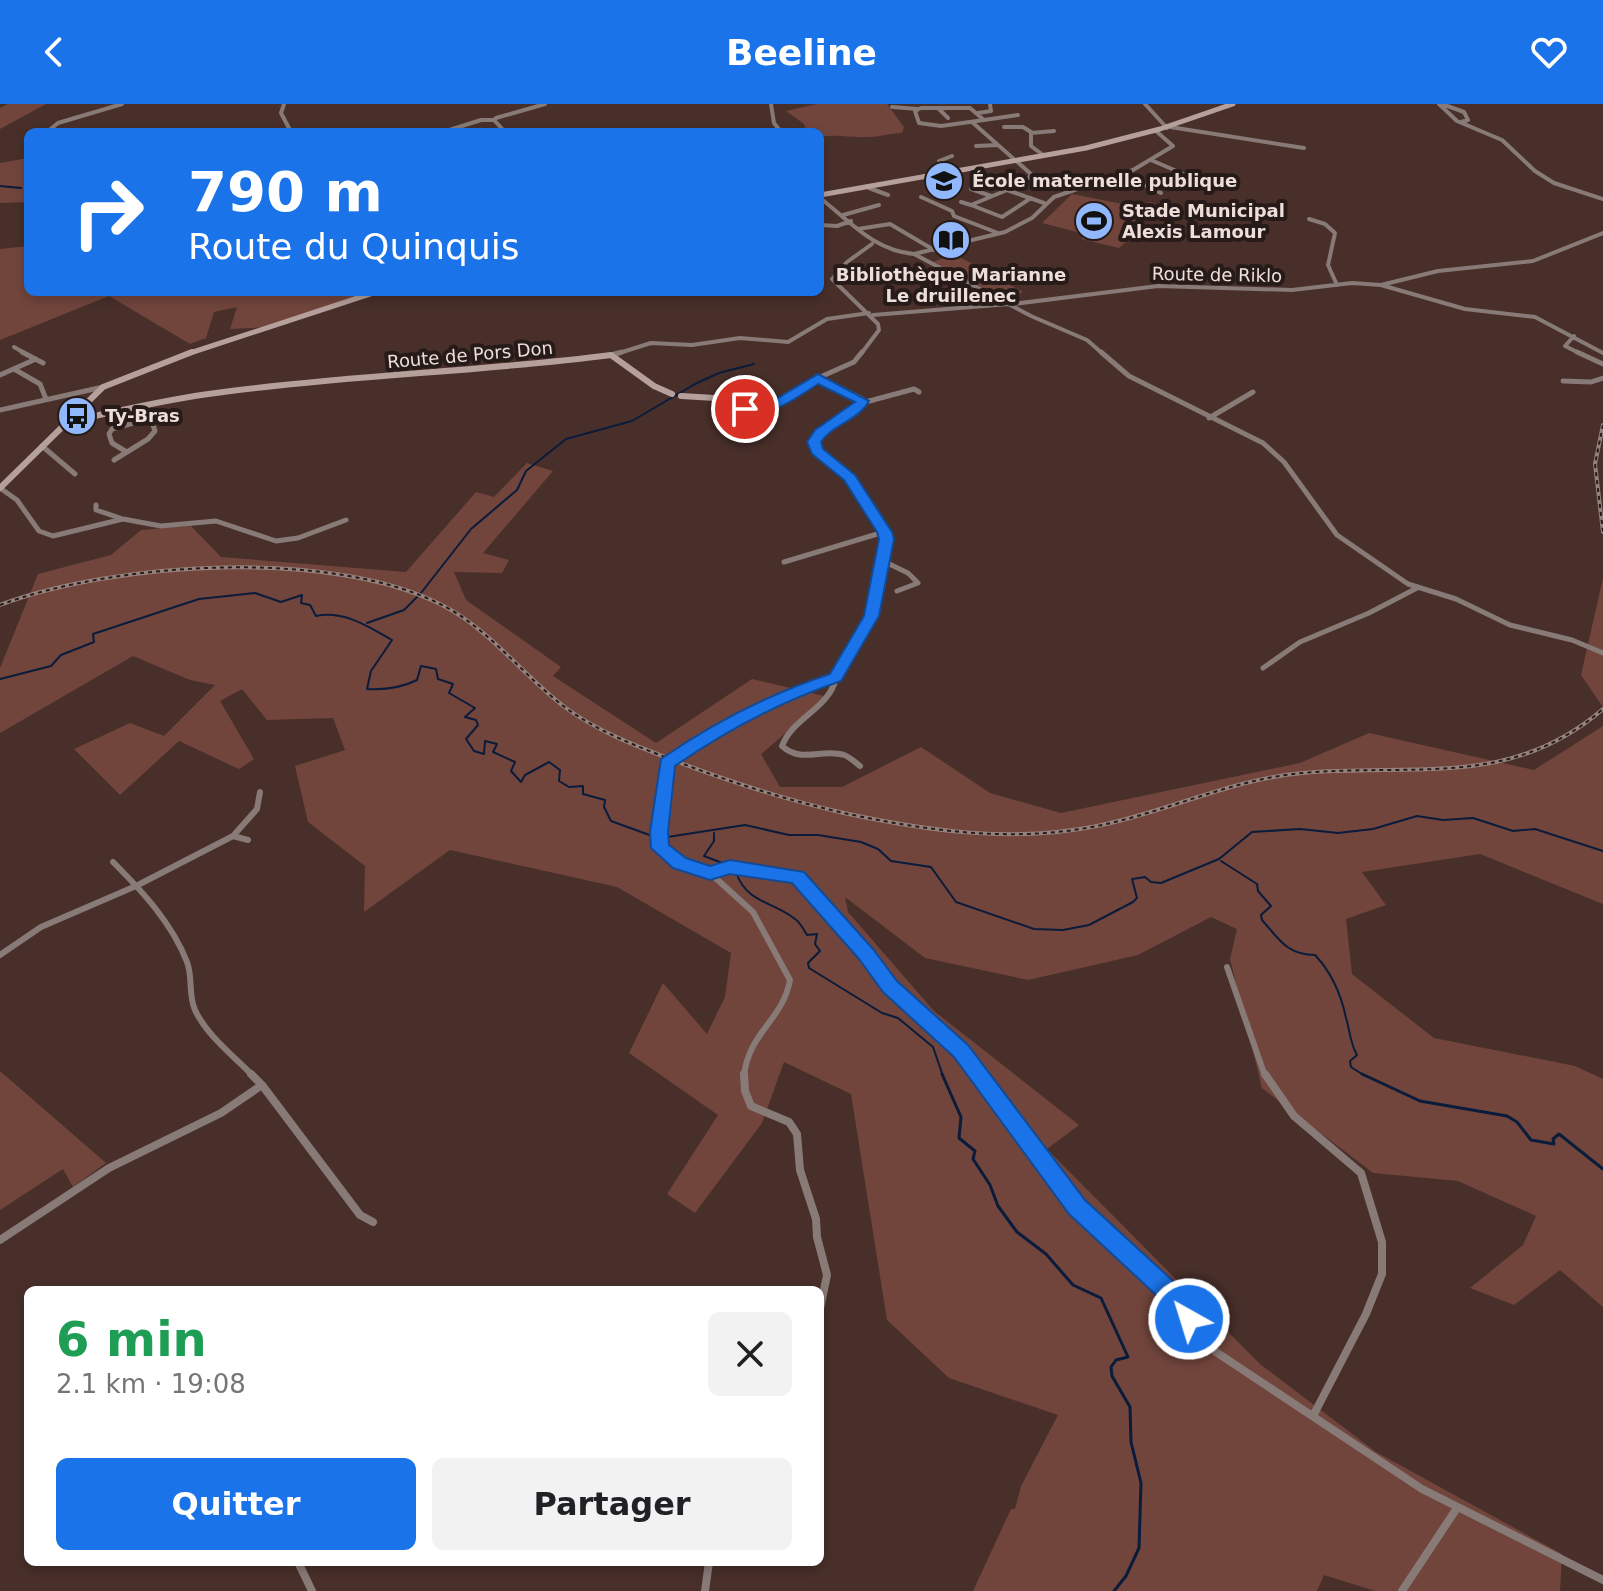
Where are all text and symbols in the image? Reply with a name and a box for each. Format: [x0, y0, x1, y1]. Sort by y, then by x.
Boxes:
icon: back [32, 30, 76, 74]
icon: heart [1527, 30, 1571, 74]
text: Beeline [726, 32, 877, 73]
text: 790 m [188, 159, 383, 224]
icon: right [56, 160, 160, 264]
school or university icon: École maternelle publique [923, 160, 965, 202]
place label: École maternelle publique [972, 170, 1237, 191]
sports icon: Stade Municipal Alexis Lamour [1073, 200, 1115, 242]
place label: Stade Municipal Alexis Lamour [1122, 200, 1285, 242]
library icon: Bibliothèque Marianne Le druillenec [930, 219, 972, 261]
text: Route du Quinquis [188, 226, 519, 267]
street label: Route de Riklo [1152, 263, 1282, 286]
place label: Bibliothèque Marianne Le druillenec [836, 264, 1066, 306]
street label: Route de Pors Don [386, 337, 554, 372]
pin [711, 375, 779, 443]
icon: arrive [723, 387, 767, 431]
bus stop icon: Ty-Bras [56, 395, 98, 437]
place label: Ty-Bras [105, 405, 180, 426]
position arrow [1147, 1277, 1231, 1361]
text: 6 min [56, 1311, 207, 1367]
button: close [708, 1312, 792, 1396]
text: 2.1 km · 19:08 [56, 1369, 246, 1399]
button: Quitter [56, 1458, 416, 1550]
button: Partager [432, 1458, 792, 1550]

